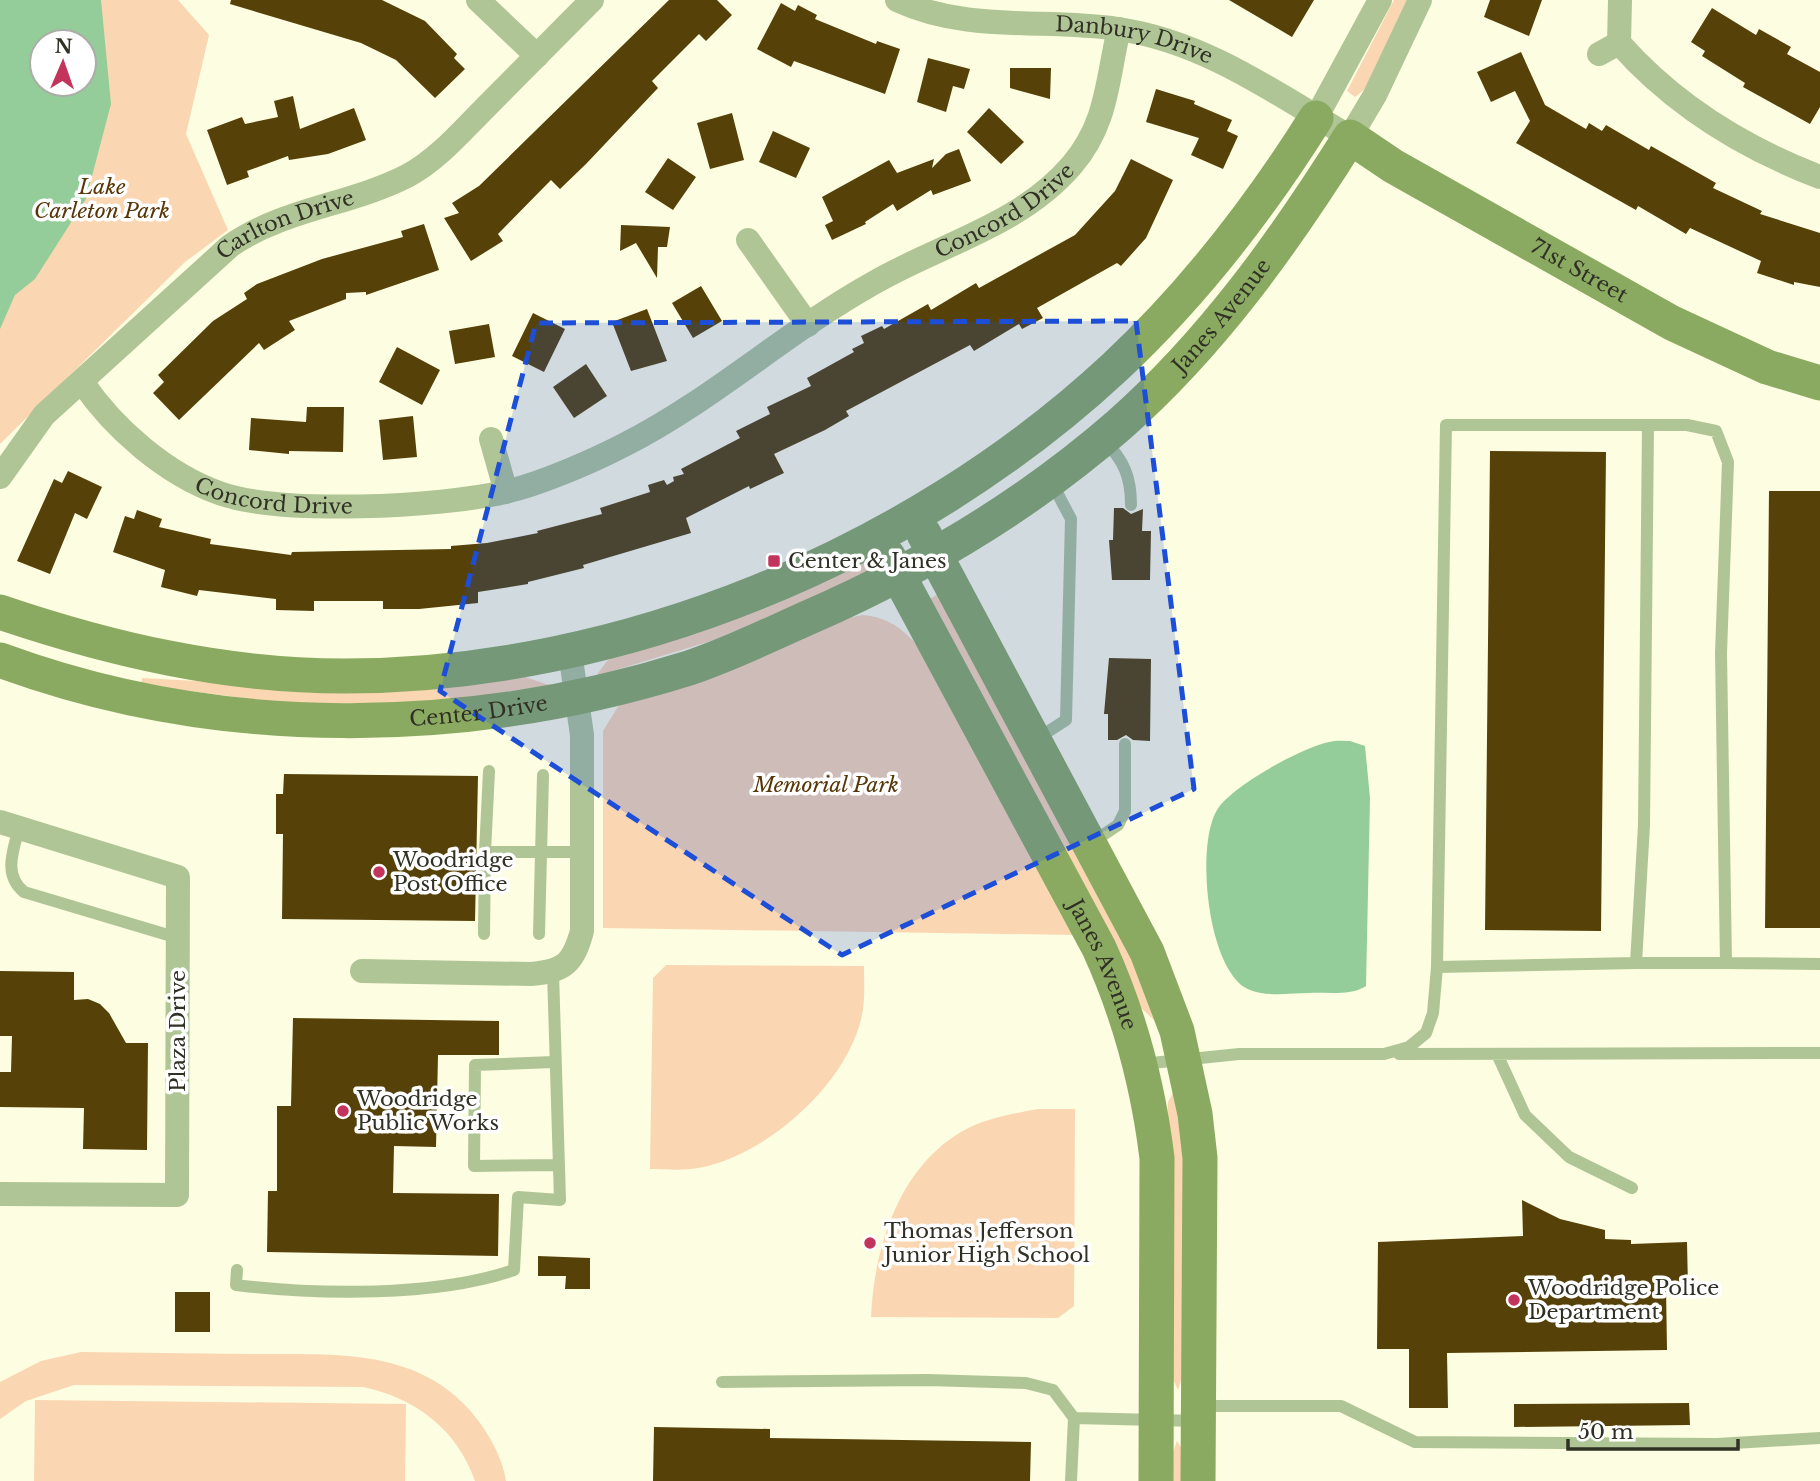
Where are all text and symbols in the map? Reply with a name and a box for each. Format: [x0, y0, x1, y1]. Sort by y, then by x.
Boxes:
street label: Danbury Drive [1055, 11, 1217, 70]
north arrow [28, 28, 98, 98]
text: N [54, 35, 73, 58]
street label: Concord Drive [931, 158, 1080, 264]
park label: Lake Carleton Park [34, 174, 170, 224]
street label: Carlton Drive [211, 185, 357, 265]
street label: 71st Street [1526, 233, 1632, 308]
street label: Janes Avenue [1165, 254, 1276, 381]
street label: Concord Drive [191, 471, 353, 520]
place label: Center & Janes [788, 548, 947, 574]
marker: Center & Janes [766, 553, 782, 569]
street label: Center Drive [409, 690, 550, 732]
park label: Memorial Park [752, 772, 899, 798]
place label: Woodridge Post Office [392, 847, 514, 897]
marker: Woodridge Post Office [371, 864, 387, 880]
street label: Janes Avenue [1061, 892, 1142, 1033]
street label: Plaza Drive [165, 970, 191, 1092]
place label: Woodridge Public Works [356, 1086, 499, 1136]
marker: Woodridge Public Works [335, 1103, 351, 1119]
place label: Thomas Jefferson Junior High School [881, 1218, 1090, 1268]
marker: Thomas Jefferson Junior High School [862, 1235, 878, 1251]
place label: Woodridge Police Department [1527, 1275, 1719, 1325]
marker: Woodridge Police Department [1506, 1292, 1522, 1308]
scale bar [1568, 1408, 1738, 1452]
text: 50 m [1578, 1419, 1634, 1445]

